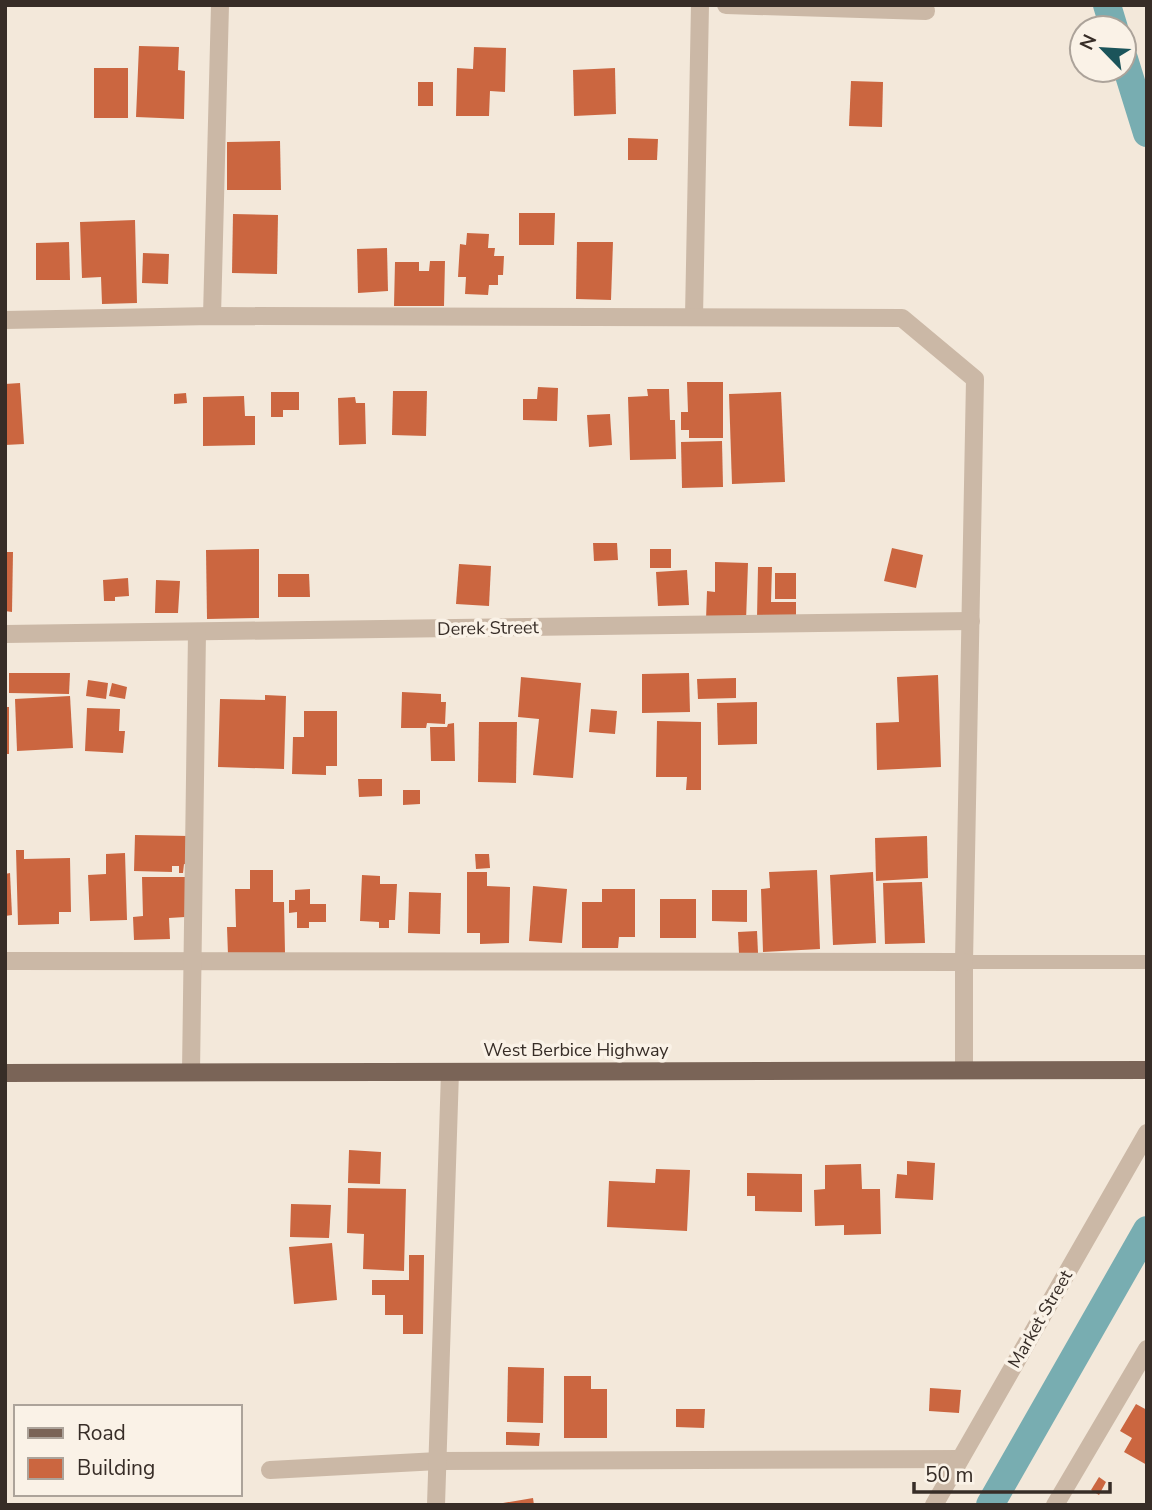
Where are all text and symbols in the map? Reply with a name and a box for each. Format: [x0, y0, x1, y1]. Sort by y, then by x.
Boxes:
north arrow [1068, 14, 1138, 84]
text: N [1074, 30, 1103, 54]
street label: Derek Street [437, 615, 540, 641]
street label: West Berbice Highway [483, 1038, 669, 1062]
street label: Market Street [1002, 1265, 1078, 1373]
legend [14, 1405, 242, 1496]
text: Road [77, 1419, 126, 1447]
scale bar [914, 1450, 1110, 1494]
text: Building [77, 1454, 155, 1482]
text: 50 m [925, 1461, 974, 1489]

